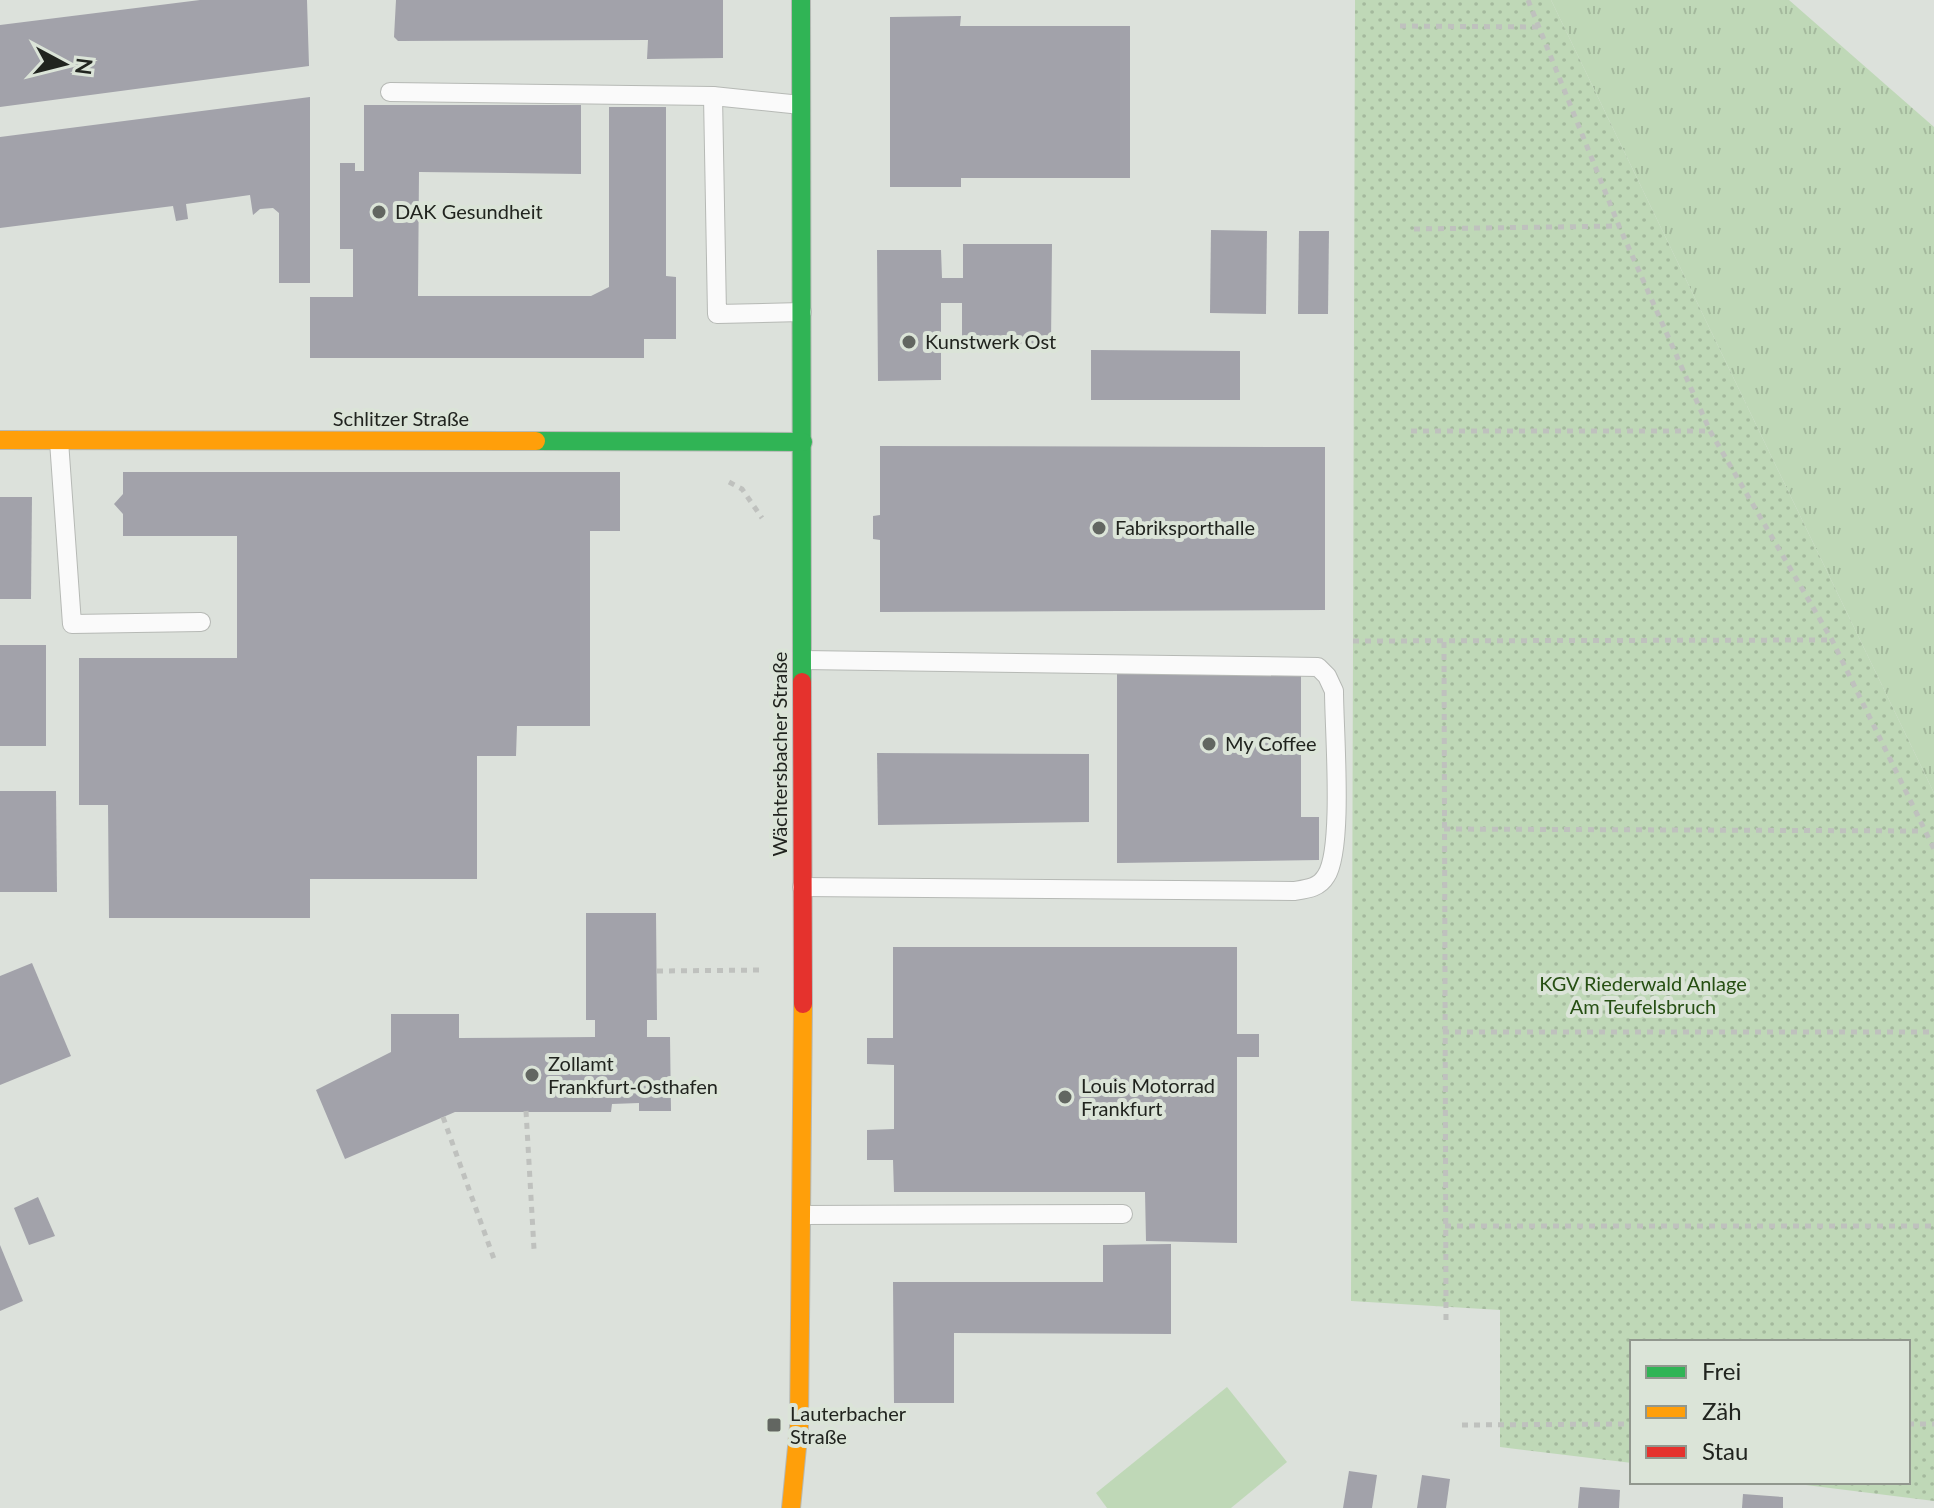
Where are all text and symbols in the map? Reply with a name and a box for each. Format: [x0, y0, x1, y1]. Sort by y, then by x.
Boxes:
north arrow [24, 24, 104, 104]
text: N [70, 56, 99, 77]
place label: DAK Gesundheit [395, 199, 543, 223]
marker: DAK Gesundheit [370, 203, 388, 221]
place label: Kunstwerk Ost [925, 329, 1056, 353]
marker: Kunstwerk Ost [900, 333, 918, 351]
street label: Schlitzer Straße [333, 406, 469, 430]
place label: Fabriksporthalle [1115, 515, 1255, 539]
marker: Fabriksporthalle [1090, 519, 1108, 537]
street label: Wächtersbacher Straße [767, 652, 791, 856]
place label: My Coffee [1225, 731, 1317, 755]
marker: My Coffee [1200, 735, 1218, 753]
park label: KGV Riederwald Anlage Am Teufelsbruch [1539, 971, 1747, 1018]
place label: Zollamt Frankfurt-Osthafen [548, 1051, 718, 1098]
marker: Zollamt Frankfurt-Osthafen [523, 1066, 541, 1084]
place label: Louis Motorrad Frankfurt [1081, 1073, 1215, 1120]
marker: Louis Motorrad Frankfurt [1056, 1088, 1074, 1106]
legend [1630, 1340, 1910, 1484]
text: Frei [1702, 1356, 1741, 1385]
text: Zäh [1702, 1396, 1742, 1425]
place label: Lauterbacher Straße [790, 1401, 907, 1448]
marker: Lauterbacher Straße [765, 1416, 783, 1434]
text: Stau [1702, 1436, 1748, 1465]

